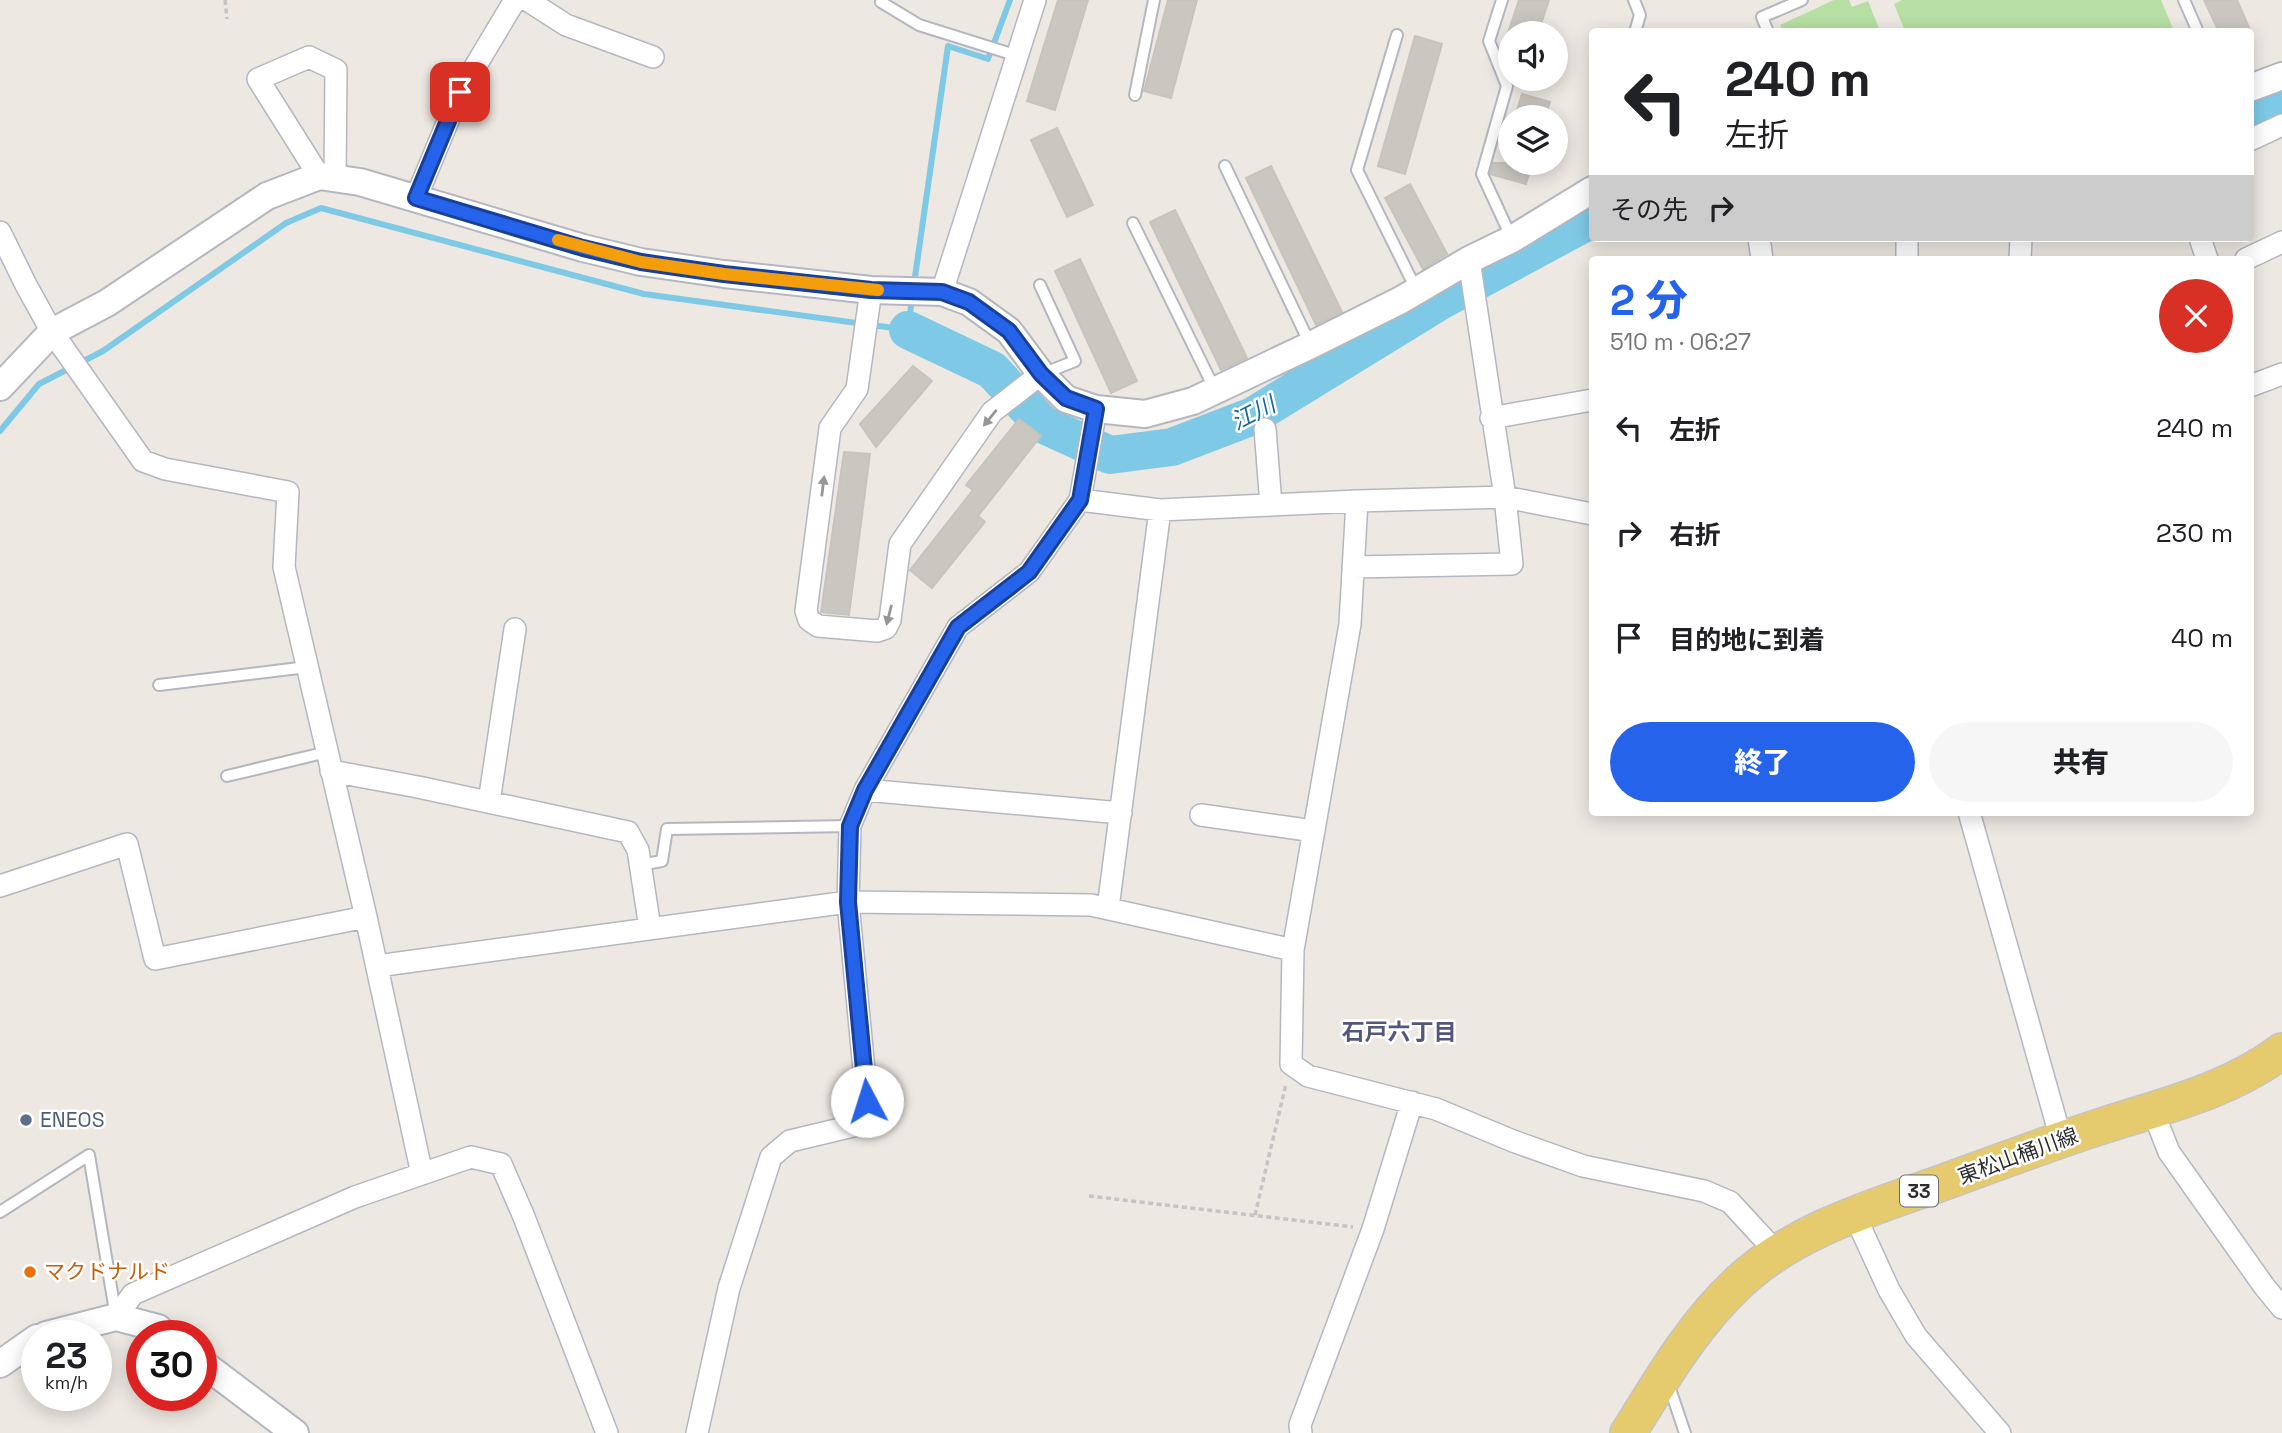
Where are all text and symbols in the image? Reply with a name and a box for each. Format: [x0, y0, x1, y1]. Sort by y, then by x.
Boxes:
map controls [1498, 21, 1568, 175]
button: sound [1498, 21, 1568, 91]
text: 240 m [1725, 48, 1871, 110]
icon: left [1610, 56, 1701, 147]
pin [430, 62, 490, 122]
icon: arrive [441, 73, 479, 111]
button: layers [1498, 105, 1568, 175]
text: 左折 [1725, 115, 1789, 155]
icon: right [1702, 189, 1740, 227]
text: その先 [1610, 193, 1688, 227]
text: 2 分 [1610, 274, 1688, 327]
button: close [2159, 279, 2233, 353]
text: 510 m · 06:27 [1610, 327, 1751, 357]
water label: 江川 [1226, 388, 1283, 437]
one-way arrow [982, 408, 997, 426]
icon: left [1610, 409, 1648, 447]
text: 240 m [2156, 411, 2233, 445]
text: 左折 [1669, 413, 1721, 447]
one-way arrow [817, 475, 828, 497]
icon: right [1610, 514, 1648, 552]
text: 230 m [2156, 516, 2233, 550]
text: 右折 [1669, 518, 1721, 552]
one-way arrow [883, 605, 894, 627]
icon: arrive [1610, 619, 1648, 657]
text: 40 m [2171, 621, 2233, 655]
text: 目的地に到着 [1669, 623, 1825, 657]
button: 終了 [1610, 722, 1915, 802]
button: 共有 [1929, 722, 2233, 802]
district label: 石戸六丁目 [1342, 1017, 1457, 1047]
position arrow [830, 1064, 904, 1138]
place label: ENEOS [40, 1106, 105, 1133]
marker: ENEOS [18, 1112, 34, 1128]
street label: 東松山桶川線 [1954, 1121, 2082, 1190]
road number: 33 [1900, 1176, 1938, 1206]
place label: マクドナルド [44, 1258, 170, 1285]
marker: マクドナルド [22, 1264, 38, 1280]
speed limit sign: 30 [126, 1320, 217, 1411]
text: 23 [45, 1334, 88, 1378]
text: km/h [45, 1371, 88, 1394]

